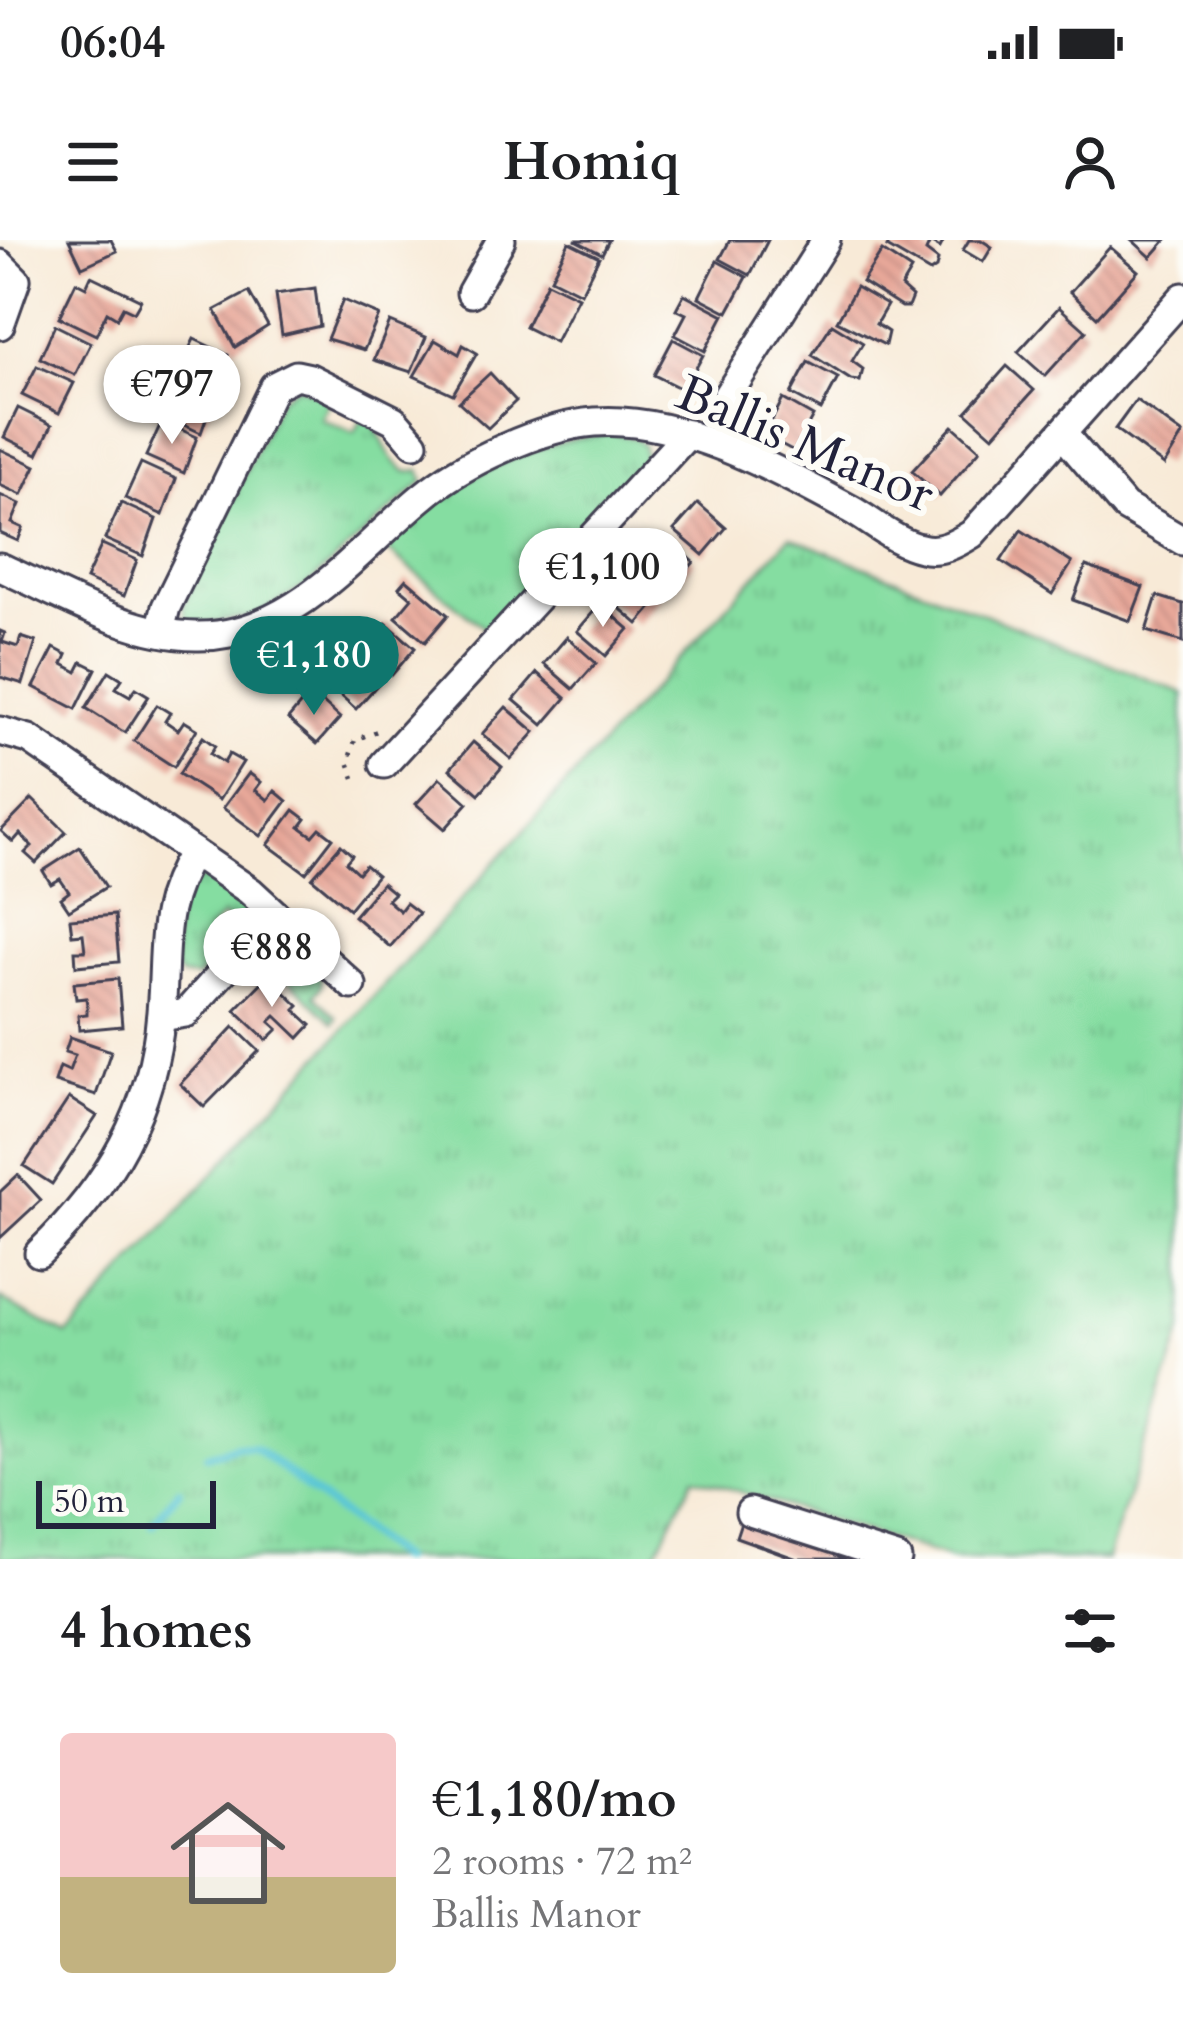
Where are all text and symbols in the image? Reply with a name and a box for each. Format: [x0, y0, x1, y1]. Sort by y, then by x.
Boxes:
text: 06:04 [60, 12, 165, 73]
text: Homiq [503, 126, 680, 199]
icon: menu [60, 129, 126, 195]
icon: person [1057, 129, 1123, 195]
pin: €797 [101, 345, 243, 447]
text: €797 [130, 357, 214, 410]
street label: Ballis Manor [666, 358, 945, 530]
pin: €1,100 [505, 528, 701, 630]
text: €1,100 [546, 540, 660, 593]
pin: €1,180 [216, 616, 412, 718]
text: €1,180 [257, 628, 371, 681]
pin: €888 [201, 908, 343, 1010]
text: €888 [230, 920, 314, 973]
scale bar [36, 1475, 216, 1528]
text: 50 m [54, 1479, 125, 1524]
text: 4 homes [60, 1596, 252, 1666]
icon: filters [1057, 1598, 1123, 1664]
text: €1,180/mo [432, 1765, 677, 1835]
icon: home [156, 1781, 300, 1925]
text: 2 rooms · 72 m² [432, 1835, 692, 1888]
text: Ballis Manor [432, 1888, 641, 1941]

